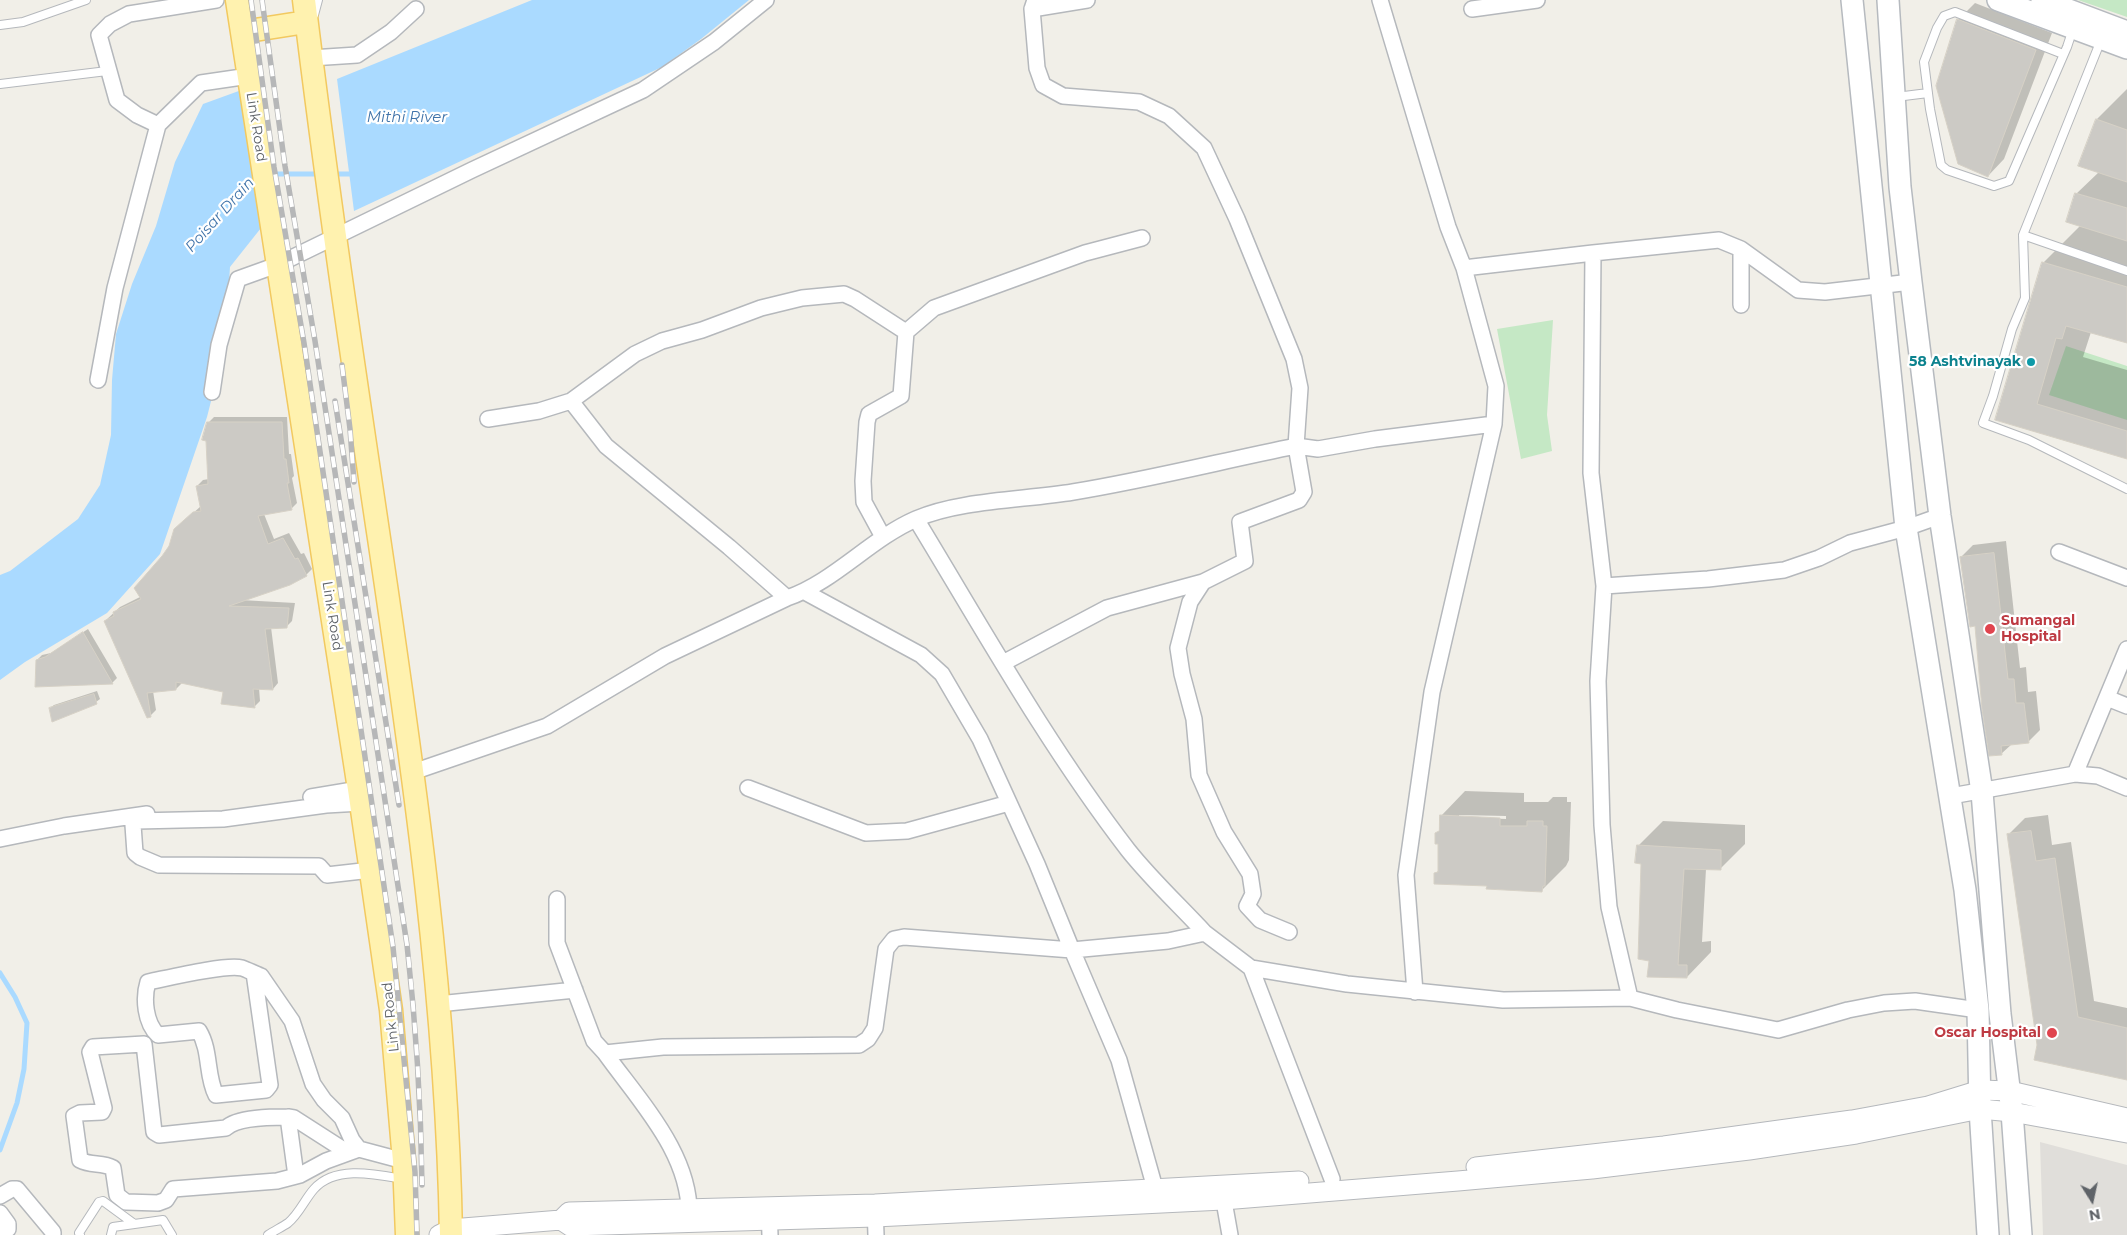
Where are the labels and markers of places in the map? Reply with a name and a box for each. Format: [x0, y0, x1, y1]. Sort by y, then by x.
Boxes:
place label: 58 Ashtvinayak [1909, 354, 2021, 370]
marker: 58 Ashtvinayak [2025, 356, 2037, 368]
place label: Sumangal Hospital [2001, 613, 2075, 646]
marker: Sumangal Hospital [1983, 622, 1997, 636]
place label: Oscar Hospital [1934, 1025, 2041, 1041]
marker: Oscar Hospital [2045, 1026, 2059, 1040]

